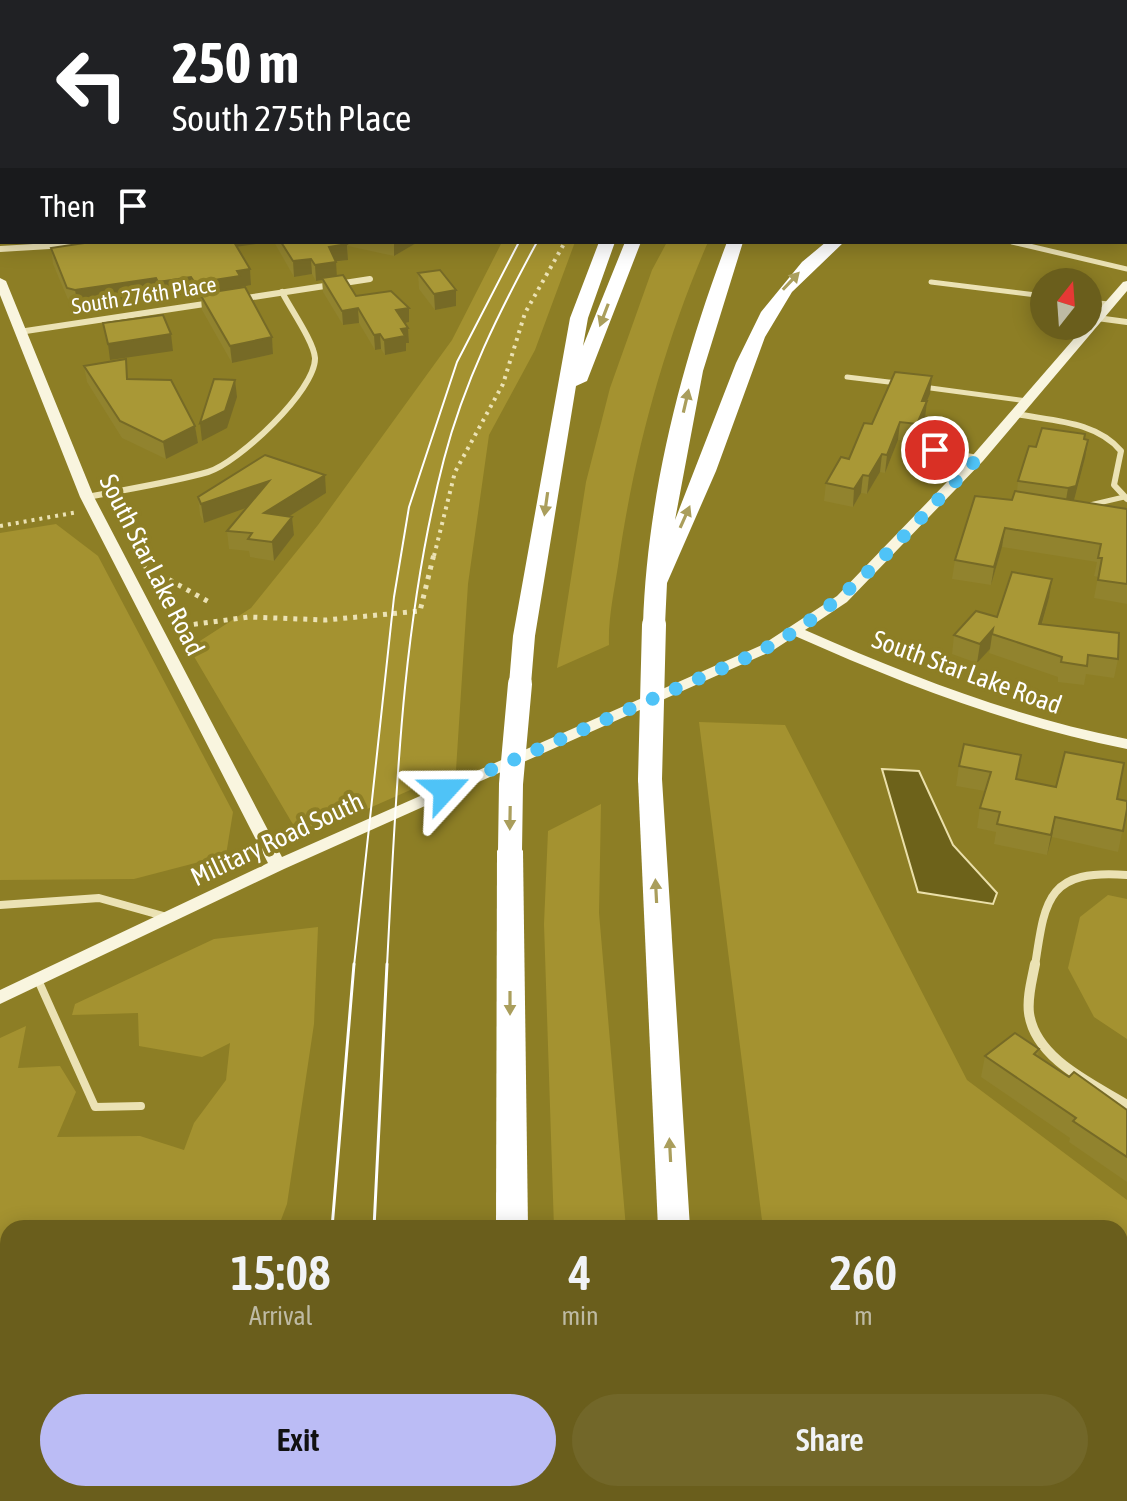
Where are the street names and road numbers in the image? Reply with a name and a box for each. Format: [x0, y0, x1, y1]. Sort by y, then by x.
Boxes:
street label: South 276th Place [70, 271, 218, 319]
street label: South Star Lake Road [93, 469, 211, 661]
street label: South Star Lake Road [868, 624, 1066, 720]
street label: Military Road South [186, 786, 368, 892]

